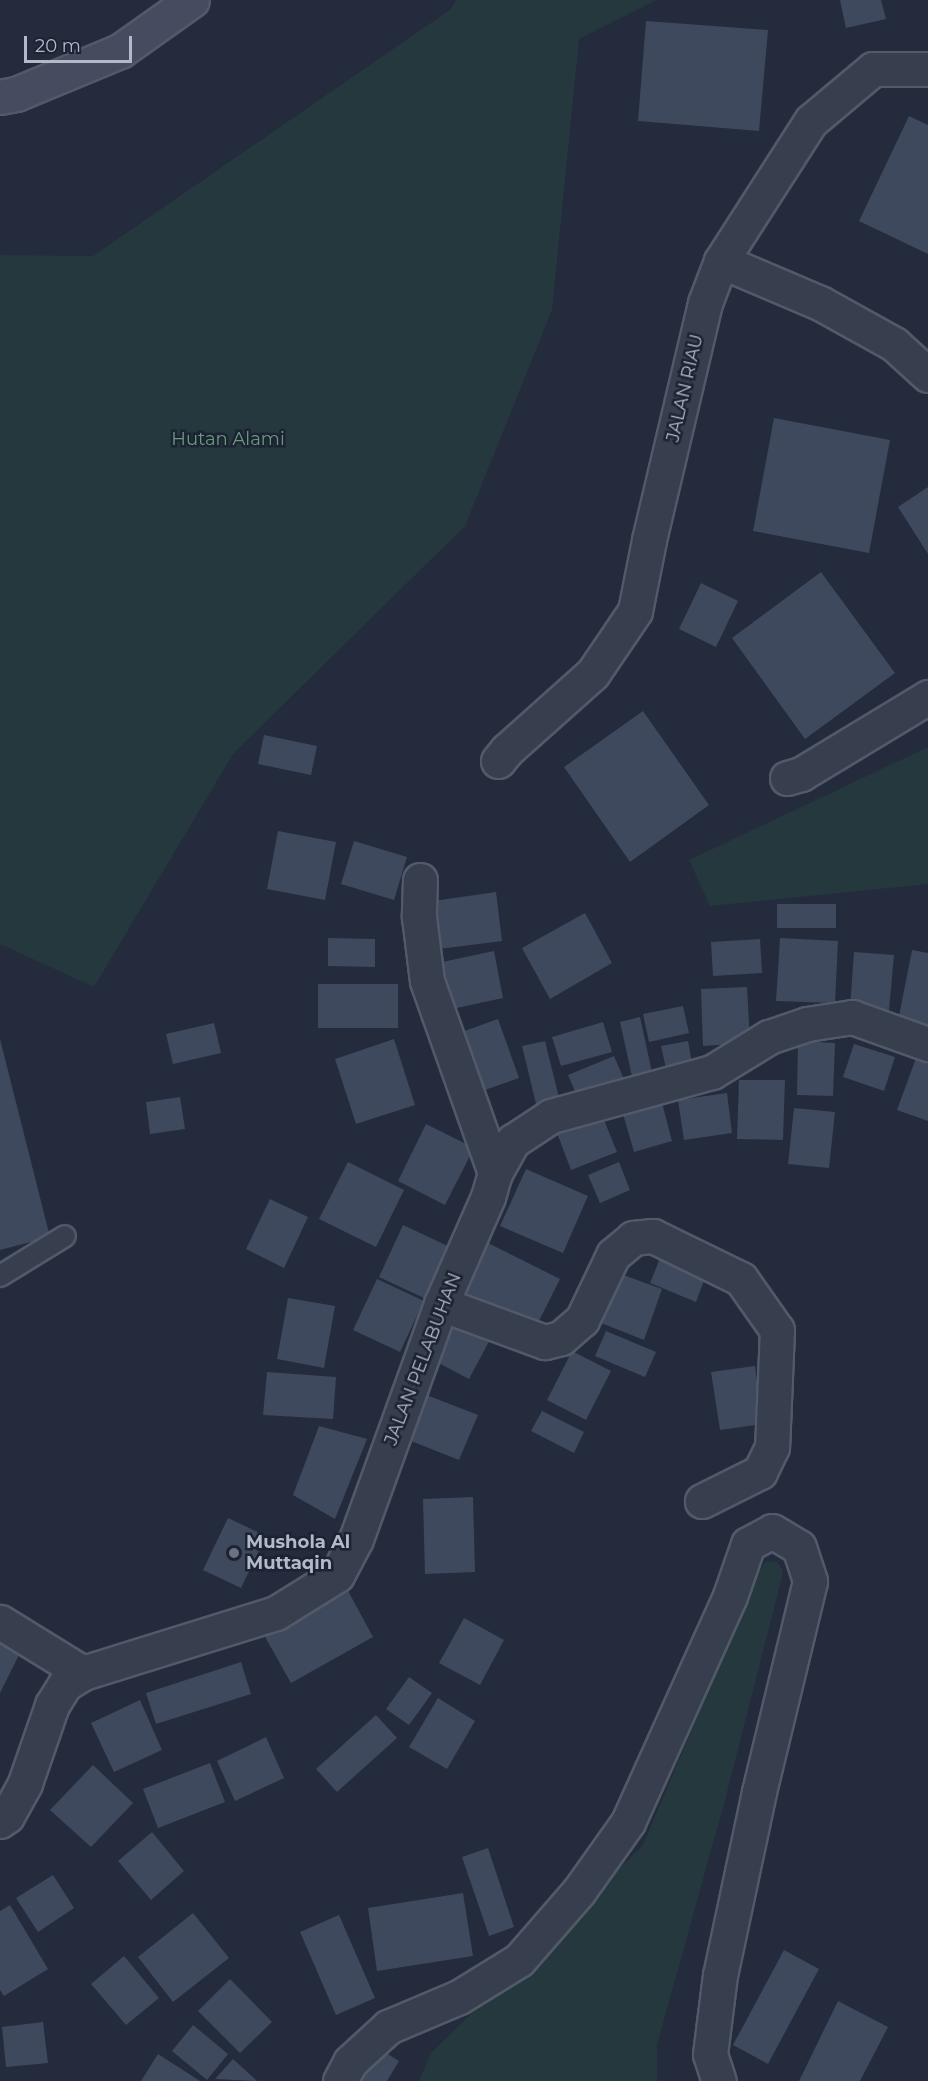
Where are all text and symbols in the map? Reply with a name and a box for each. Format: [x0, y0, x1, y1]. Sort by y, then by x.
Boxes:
scale bar [27, 24, 135, 62]
text: 20 m [35, 35, 81, 57]
street label: JALAN RIAU [662, 332, 708, 444]
park label: Hutan Alami [171, 428, 285, 450]
street label: JALAN PELABUHAN [380, 1270, 466, 1448]
place label: Mushola Al Muttaqin [246, 1532, 350, 1574]
marker: Mushola Al Muttaqin [227, 1546, 241, 1560]

